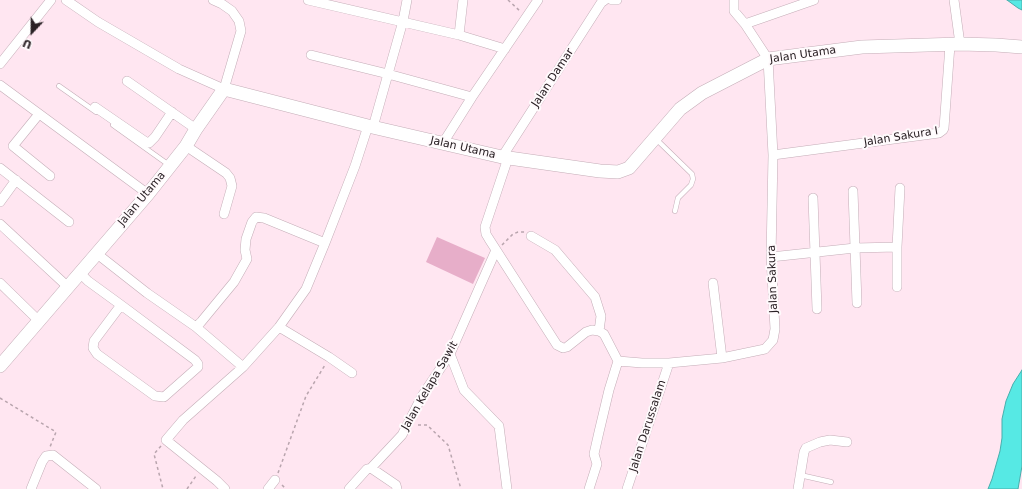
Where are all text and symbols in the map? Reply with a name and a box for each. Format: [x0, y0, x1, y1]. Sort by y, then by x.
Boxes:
north arrow [12, 12, 52, 52]
text: U [21, 36, 34, 51]
street label: Jalan Utama [769, 44, 837, 66]
street label: Jalan Damar [529, 46, 577, 110]
street label: Jalan Sakura I [863, 125, 939, 149]
street label: Jalan Utama [429, 134, 497, 162]
street label: Jalan Utama [115, 169, 169, 229]
street label: Jalan Sakura [765, 245, 781, 313]
street label: Jalan Kelapa Sawit [399, 339, 461, 433]
street label: Jalan Darussalam [627, 378, 669, 474]

